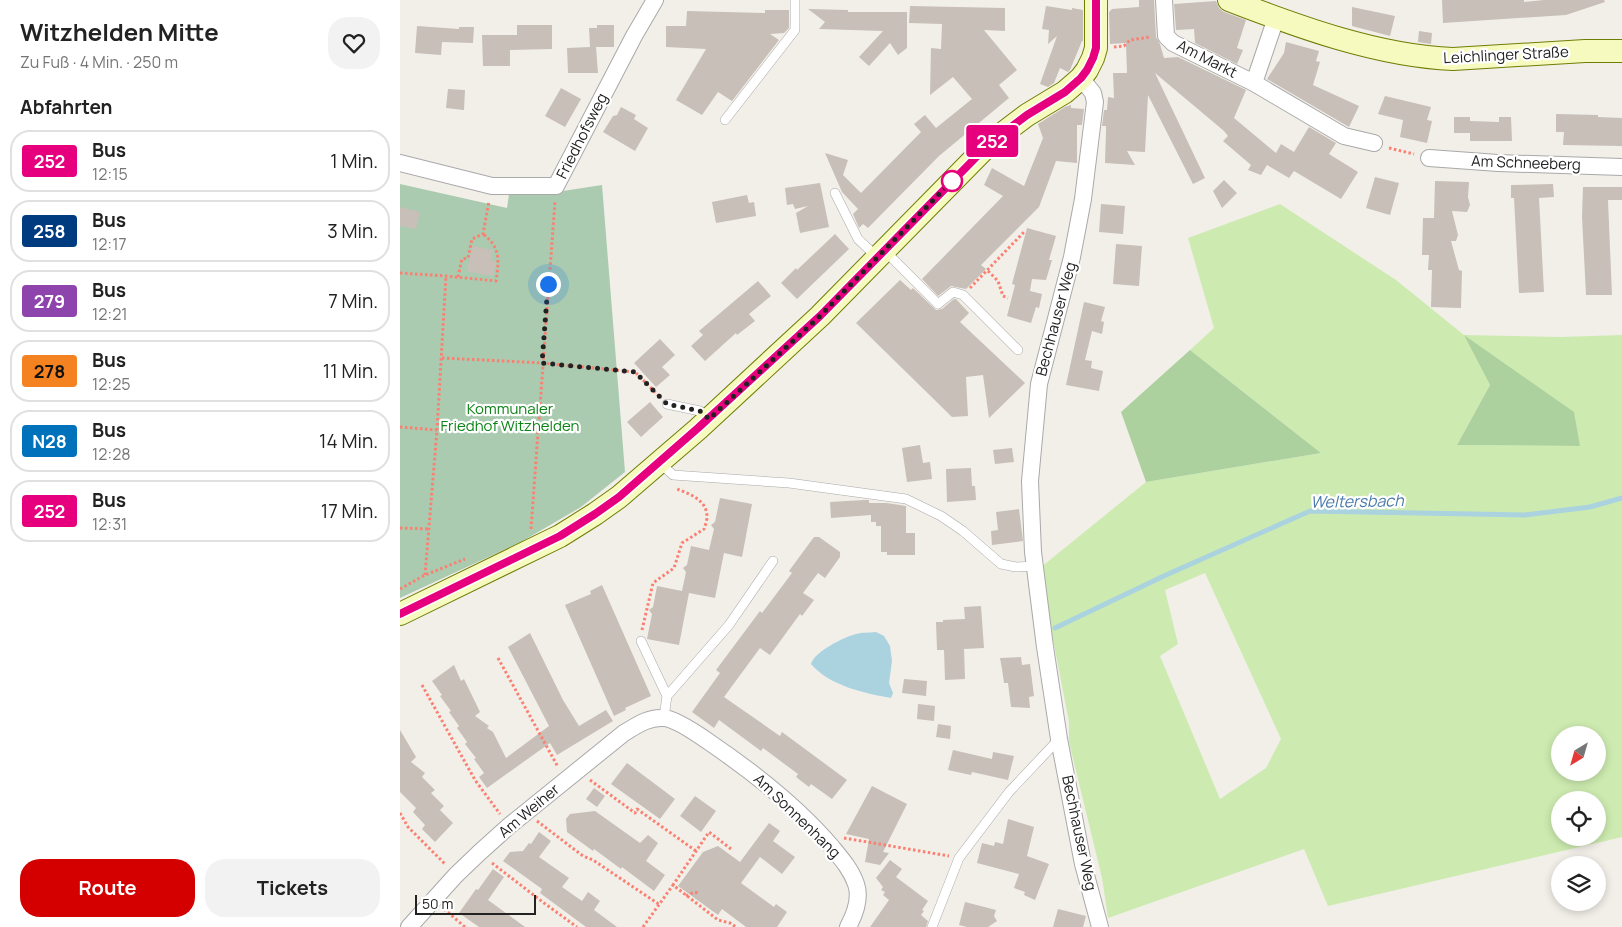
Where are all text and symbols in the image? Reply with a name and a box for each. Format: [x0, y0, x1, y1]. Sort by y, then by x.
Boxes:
text: Witzhelden Mitte [20, 15, 219, 48]
button: heart [328, 17, 380, 69]
street label: Am Markt [1173, 34, 1241, 83]
street label: Leichlinger Straße [1443, 41, 1569, 68]
text: Zu Fuß · 4 Min. · 250 m [20, 51, 178, 73]
street label: Friedhofsweg [551, 89, 612, 182]
text: Abfahrten [20, 94, 113, 120]
line badge: 252 [963, 125, 1021, 157]
text: 252 [976, 129, 1008, 153]
text: Bus [92, 137, 126, 163]
text: 1 Min. [330, 148, 378, 174]
text: 252 [34, 149, 65, 173]
street label: Am Schneeberg [1471, 150, 1581, 175]
text: 12:15 [92, 163, 128, 185]
unlabelled marker [941, 170, 963, 192]
text: Bus [92, 207, 126, 233]
text: 3 Min. [327, 218, 378, 244]
text: 258 [33, 219, 66, 243]
text: 12:17 [92, 233, 126, 255]
street label: Bechhauser Weg [1030, 260, 1081, 378]
your location [536, 272, 561, 297]
text: Bus [92, 277, 126, 303]
text: 7 Min. [328, 288, 378, 314]
text: 279 [34, 289, 65, 313]
text: 12:21 [92, 303, 128, 325]
text: Bus [92, 347, 126, 373]
text: 11 Min. [323, 358, 378, 384]
text: 278 [34, 359, 65, 383]
text: 12:25 [92, 373, 131, 395]
park label: Kommunaler Friedhof Witzhelden [441, 398, 580, 436]
text: Bus [92, 417, 126, 443]
text: 14 Min. [319, 428, 378, 454]
text: N28 [32, 429, 67, 453]
text: 12:28 [92, 443, 131, 465]
text: Bus [92, 487, 126, 513]
water label: Weltersbach [1310, 489, 1404, 513]
text: 17 Min. [321, 498, 378, 524]
text: 252 [34, 499, 65, 523]
text: 12:31 [92, 513, 127, 535]
north arrow [1551, 726, 1606, 781]
map controls [1551, 726, 1606, 911]
street label: Am Sonnenhang [749, 769, 846, 863]
street label: Bechhauser Weg [1057, 773, 1102, 892]
street label: Am Weiher [494, 779, 564, 842]
button: locate [1551, 791, 1606, 846]
button: layers [1551, 856, 1606, 911]
button: Route [20, 859, 195, 917]
button: Tickets [205, 859, 380, 917]
scale bar [415, 892, 536, 915]
text: 50 m [422, 894, 453, 913]

